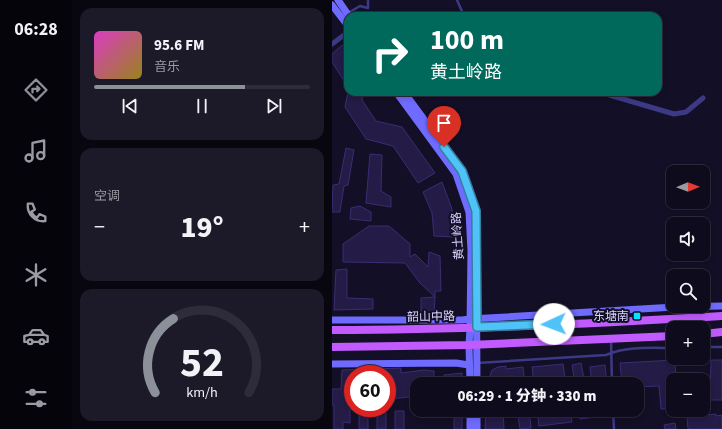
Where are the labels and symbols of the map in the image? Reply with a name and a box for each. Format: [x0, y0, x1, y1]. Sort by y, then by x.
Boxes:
pin [427, 106, 461, 147]
north arrow [666, 165, 710, 209]
street label: 黄土岭路 [448, 211, 468, 261]
position arrow [533, 303, 575, 345]
street label: 韶山中路 [407, 308, 455, 326]
place label: 东塘南 [593, 308, 629, 325]
marker: 东塘南 [632, 311, 642, 321]
speed limit sign: 60 [344, 365, 396, 417]

